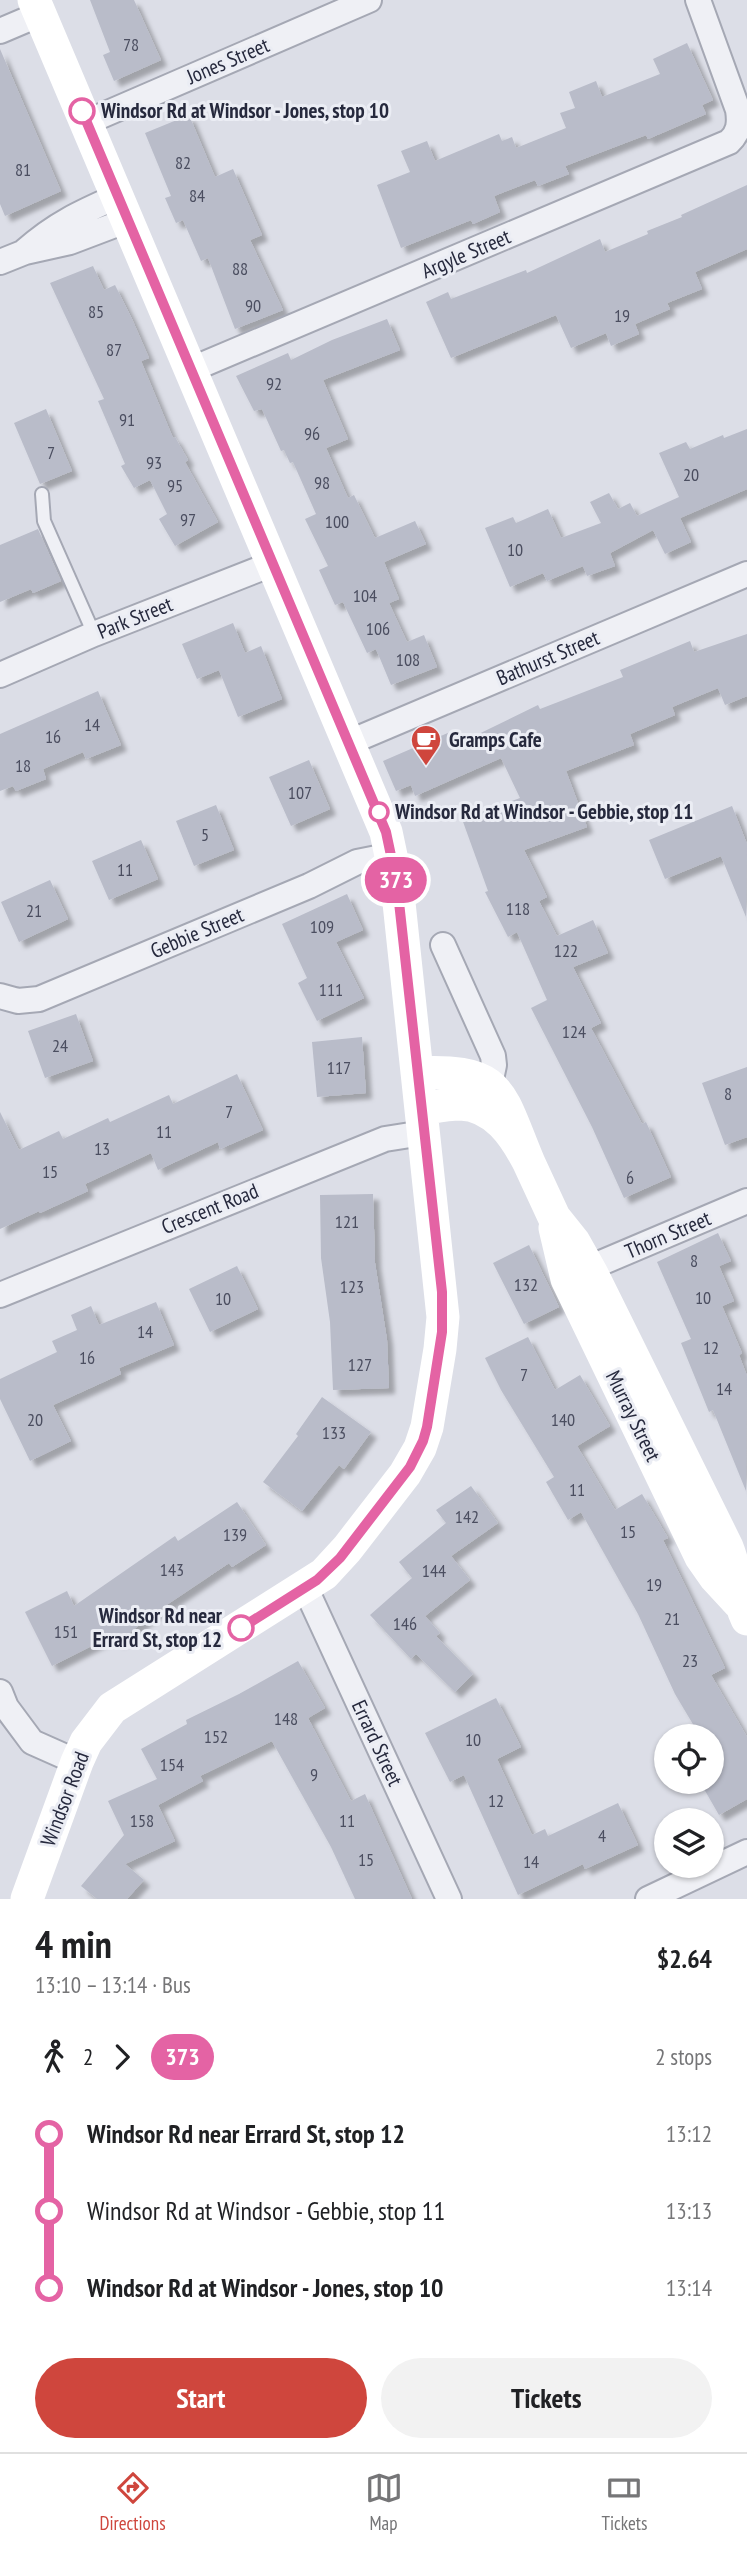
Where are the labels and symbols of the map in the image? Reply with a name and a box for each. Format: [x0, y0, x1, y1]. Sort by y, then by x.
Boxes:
street label: Jones Street [182, 31, 273, 90]
house number: 78 [123, 33, 139, 56]
place label: Windsor Rd at Windsor - Jones, stop 10 [100, 97, 389, 124]
marker: Windsor Rd at Windsor - Jones, stop 10 [69, 98, 95, 124]
house number: 82 [175, 151, 191, 174]
house number: 81 [15, 158, 31, 181]
house number: 84 [189, 184, 205, 207]
street label: Argyle Street [417, 223, 515, 284]
house number: 88 [232, 257, 248, 280]
house number: 90 [245, 294, 261, 317]
house number: 85 [88, 300, 104, 323]
house number: 19 [614, 304, 630, 327]
house number: 87 [106, 338, 122, 361]
house number: 92 [266, 372, 282, 395]
house number: 91 [119, 408, 135, 431]
house number: 96 [304, 422, 320, 445]
house number: 7 [47, 441, 55, 464]
house number: 93 [146, 451, 162, 474]
house number: 20 [683, 463, 699, 486]
house number: 98 [314, 471, 330, 494]
house number: 95 [167, 474, 183, 497]
house number: 97 [180, 508, 196, 531]
house number: 100 [325, 510, 349, 533]
house number: 10 [507, 538, 523, 561]
house number: 104 [353, 584, 377, 607]
street label: Park Street [93, 590, 177, 645]
house number: 106 [366, 617, 390, 640]
street label: Bathurst Street [492, 624, 603, 691]
house number: 108 [396, 648, 420, 671]
house number: 14 [84, 713, 100, 736]
cafe icon: Gramps Cafe [409, 723, 443, 767]
house number: 16 [45, 725, 61, 748]
place label: Gramps Cafe [449, 726, 542, 753]
house number: 18 [15, 754, 31, 777]
house number: 107 [288, 781, 312, 804]
place label: Windsor Rd at Windsor - Gebbie, stop 11 [394, 798, 693, 825]
marker: Windsor Rd at Windsor - Gebbie, stop 11 [369, 802, 389, 822]
house number: 5 [201, 823, 209, 846]
line badge: 373 [356, 857, 436, 903]
house number: 11 [117, 858, 133, 881]
house number: 118 [506, 897, 530, 920]
house number: 21 [26, 899, 42, 922]
street label: Gebbie Street [146, 901, 248, 964]
house number: 109 [310, 915, 334, 938]
house number: 122 [554, 939, 578, 962]
house number: 111 [319, 978, 343, 1001]
house number: 124 [562, 1020, 586, 1043]
house number: 24 [52, 1034, 68, 1057]
house number: 117 [327, 1056, 351, 1079]
house number: 8 [724, 1082, 732, 1105]
house number: 7 [225, 1100, 233, 1123]
house number: 11 [156, 1120, 172, 1143]
house number: 13 [94, 1137, 110, 1160]
house number: 15 [42, 1160, 58, 1183]
house number: 6 [626, 1166, 634, 1189]
street label: Crescent Road [157, 1177, 262, 1240]
street label: Thorn Street [621, 1204, 715, 1265]
house number: 121 [335, 1210, 359, 1233]
house number: 8 [690, 1249, 698, 1272]
house number: 132 [514, 1273, 538, 1296]
house number: 123 [340, 1275, 364, 1298]
house number: 10 [695, 1286, 711, 1309]
house number: 10 [215, 1287, 231, 1310]
house number: 14 [137, 1320, 153, 1343]
house number: 12 [703, 1336, 719, 1359]
house number: 16 [79, 1346, 95, 1369]
house number: 127 [348, 1353, 372, 1376]
house number: 7 [520, 1363, 528, 1386]
street label: Murray Street [600, 1366, 667, 1466]
house number: 14 [716, 1377, 732, 1400]
house number: 20 [27, 1408, 43, 1431]
house number: 140 [551, 1408, 575, 1431]
house number: 133 [322, 1421, 346, 1444]
house number: 11 [569, 1478, 585, 1501]
house number: 142 [455, 1505, 479, 1528]
house number: 15 [620, 1520, 636, 1543]
house number: 139 [223, 1523, 247, 1546]
house number: 143 [160, 1558, 184, 1581]
house number: 144 [422, 1559, 446, 1582]
house number: 19 [646, 1573, 662, 1596]
place label: Windsor Rd near Errard St, stop 12 [93, 1602, 223, 1653]
house number: 21 [664, 1607, 680, 1630]
house number: 146 [393, 1612, 417, 1635]
marker: Windsor Rd near Errard St, stop 12 [228, 1615, 254, 1641]
house number: 151 [54, 1620, 78, 1643]
house number: 23 [682, 1649, 698, 1672]
street label: Errard Street [346, 1696, 409, 1790]
house number: 148 [274, 1707, 298, 1730]
house number: 152 [204, 1725, 228, 1748]
house number: 10 [465, 1728, 481, 1751]
street label: Windsor Road [34, 1748, 95, 1850]
house number: 154 [160, 1753, 184, 1776]
house number: 9 [310, 1763, 318, 1786]
house number: 12 [488, 1789, 504, 1812]
house number: 158 [130, 1809, 154, 1832]
house number: 11 [339, 1809, 355, 1832]
house number: 4 [598, 1824, 606, 1847]
house number: 15 [358, 1848, 374, 1871]
house number: 14 [523, 1850, 539, 1873]

